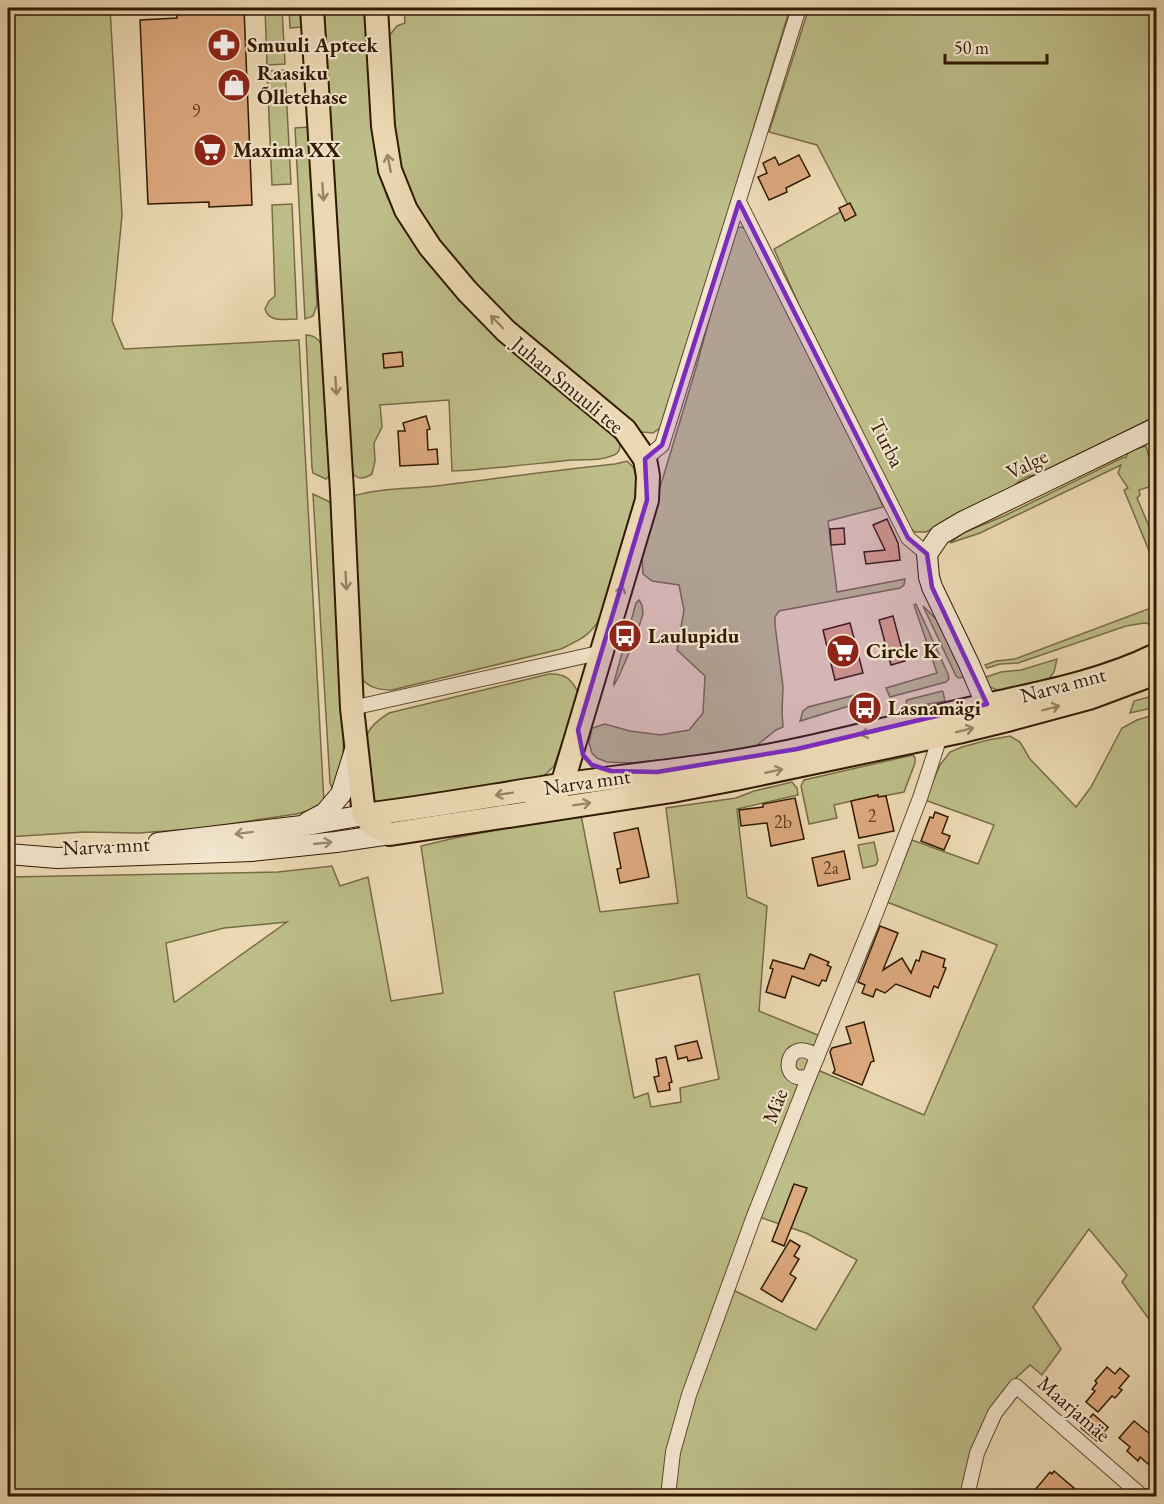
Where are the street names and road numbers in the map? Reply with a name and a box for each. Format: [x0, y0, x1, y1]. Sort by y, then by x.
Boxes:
street label: Juhan Smuuli tee [505, 329, 630, 439]
street label: Turba [864, 414, 911, 472]
street label: Valge [1002, 442, 1052, 485]
street label: Narva mnt [1017, 660, 1109, 709]
street label: Narva mnt [542, 762, 633, 801]
street label: Narva mnt [62, 830, 151, 861]
street label: Mäe [756, 1085, 793, 1127]
street label: Maarjamäe [1032, 1369, 1117, 1448]

